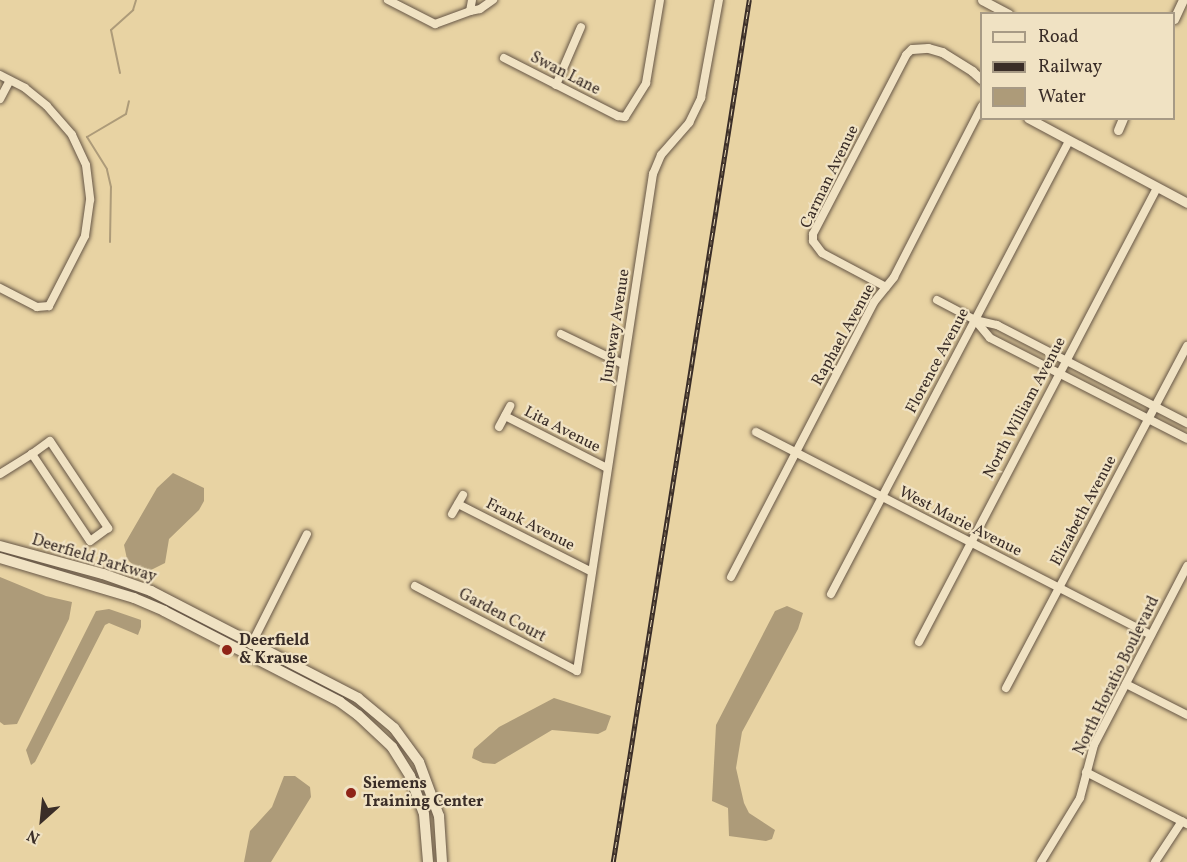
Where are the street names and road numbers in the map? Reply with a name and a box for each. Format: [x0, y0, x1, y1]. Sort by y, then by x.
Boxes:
street label: Swan Lane [527, 48, 603, 100]
street label: Carman Avenue [797, 122, 863, 232]
street label: Juneway Avenue [597, 268, 635, 384]
street label: Raphael Avenue [808, 281, 880, 389]
street label: Florence Avenue [902, 305, 974, 417]
street label: North William Avenue [979, 334, 1071, 482]
street label: Lita Avenue [521, 403, 603, 457]
street label: Elizabeth Avenue [1047, 453, 1121, 569]
street label: West Marie Avenue [895, 483, 1025, 561]
street label: Frank Avenue [482, 494, 578, 556]
street label: Deerfield Parkway [29, 531, 159, 587]
street label: Garden Court [455, 585, 549, 647]
street label: North Horatio Boulevard [1070, 593, 1164, 759]

